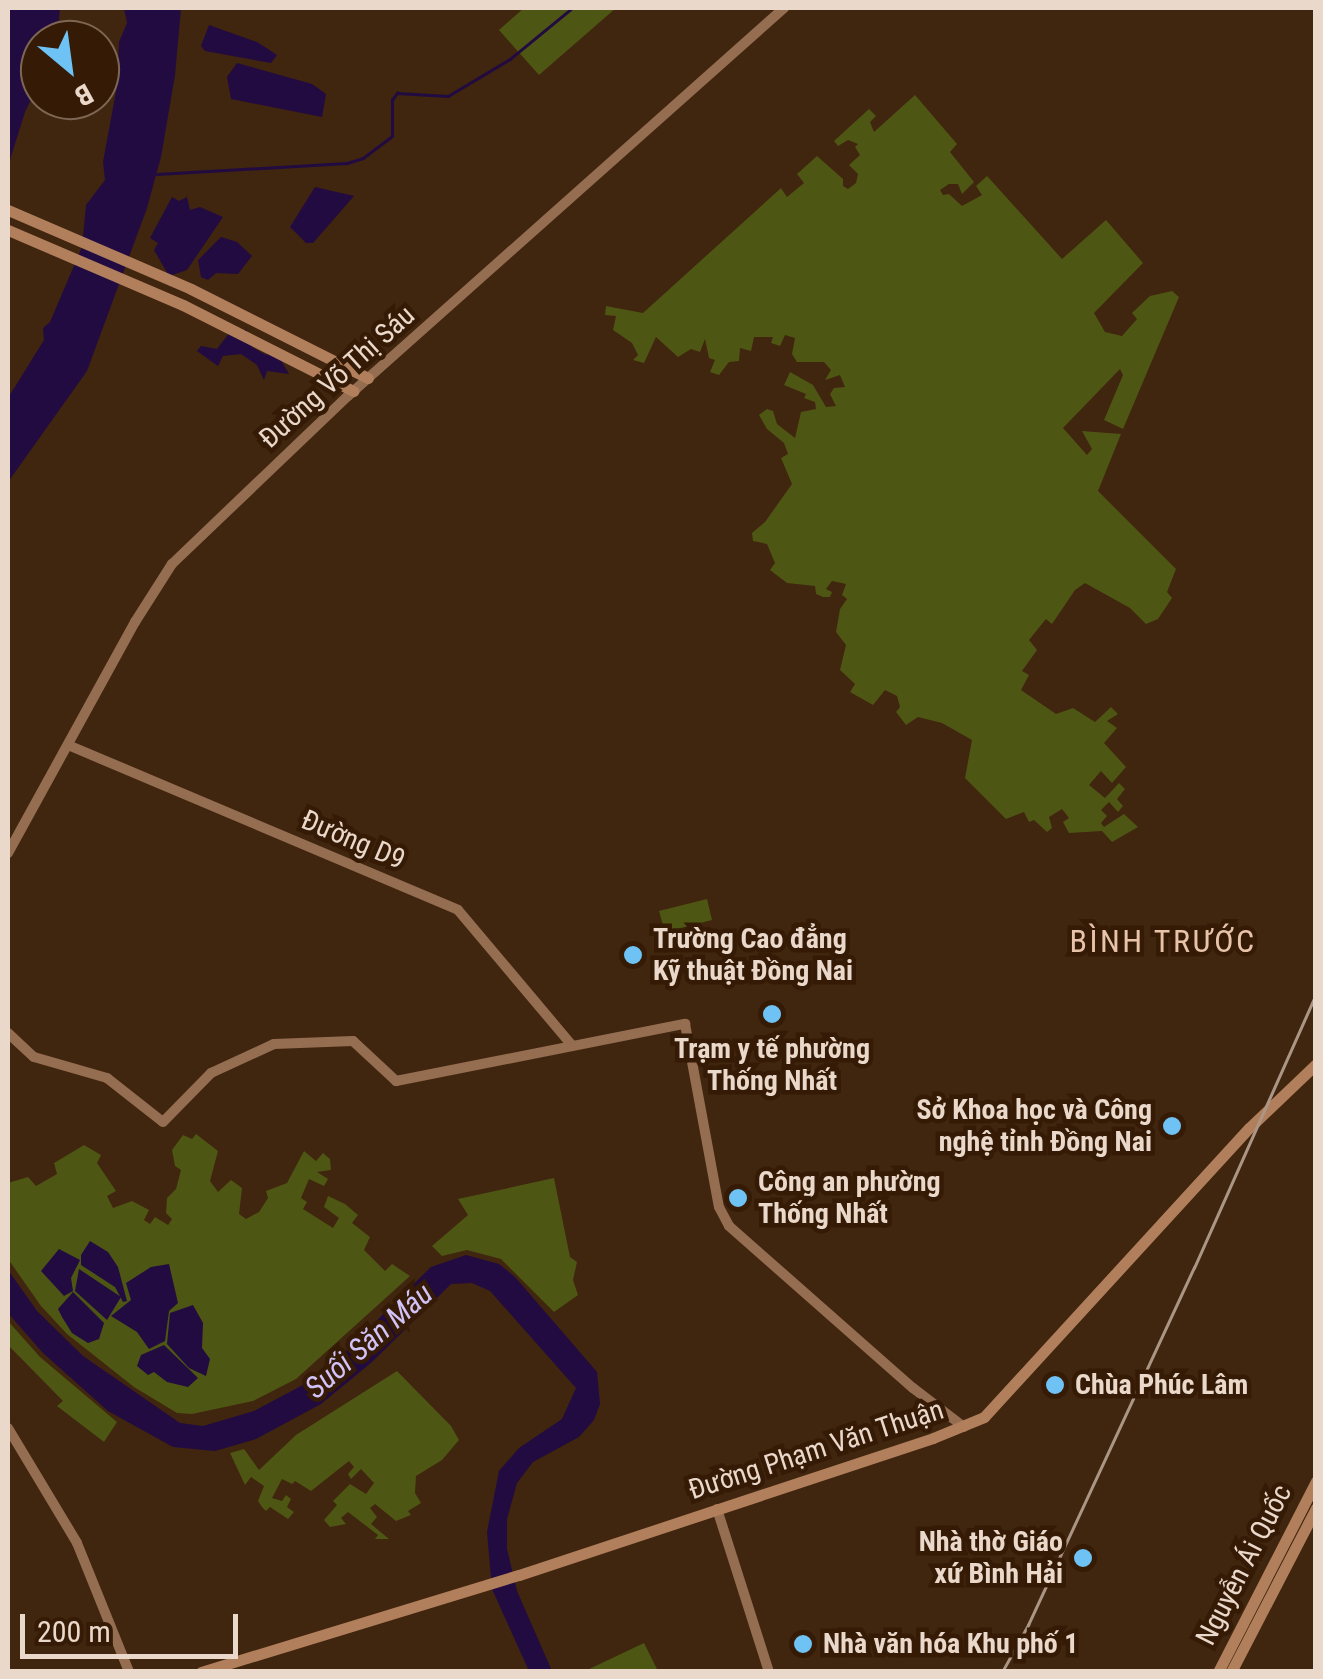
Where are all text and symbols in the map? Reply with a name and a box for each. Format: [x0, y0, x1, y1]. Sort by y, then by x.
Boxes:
north arrow [20, 20, 120, 120]
text: B [69, 77, 99, 113]
street label: Đường Võ Thị Sáu [252, 298, 422, 456]
street label: Đường D9 [296, 803, 410, 877]
place label: Trường Cao đẳng Kỹ thuật Đồng Nai [653, 922, 853, 988]
district label: BÌNH TRƯỚC [1069, 922, 1257, 960]
marker: Trường Cao đẳng Kỹ thuật Đồng Nai [622, 944, 644, 966]
marker: Trạm y tế phường Thống Nhất [759, 1001, 785, 1027]
place label: Trạm y tế phường Thống Nhất [674, 1032, 870, 1098]
place label: Sở Khoa học và Công nghệ tỉnh Đồng Nai [916, 1093, 1152, 1159]
marker: Sở Khoa học và Công nghệ tỉnh Đồng Nai [1161, 1115, 1183, 1137]
place label: Công an phường Thống Nhất [758, 1165, 941, 1231]
marker: Công an phường Thống Nhất [727, 1187, 749, 1209]
water label: Suối Săn Máu [298, 1276, 440, 1406]
place label: Chùa Phúc Lâm [1075, 1368, 1248, 1402]
marker: Chùa Phúc Lâm [1044, 1374, 1066, 1396]
street label: Đường Phạm Văn Thuận [684, 1393, 948, 1507]
street label: Nguyễn Ái Quốc [1189, 1479, 1299, 1651]
place label: Nhà thờ Giáo xứ Bình Hải [919, 1525, 1063, 1591]
marker: Nhà thờ Giáo xứ Bình Hải [1072, 1547, 1094, 1569]
scale bar [25, 1594, 242, 1656]
text: 200 m [37, 1614, 111, 1649]
place label: Nhà văn hóa Khu phố 1 [823, 1627, 1078, 1661]
marker: Nhà văn hóa Khu phố 1 [792, 1633, 814, 1655]

